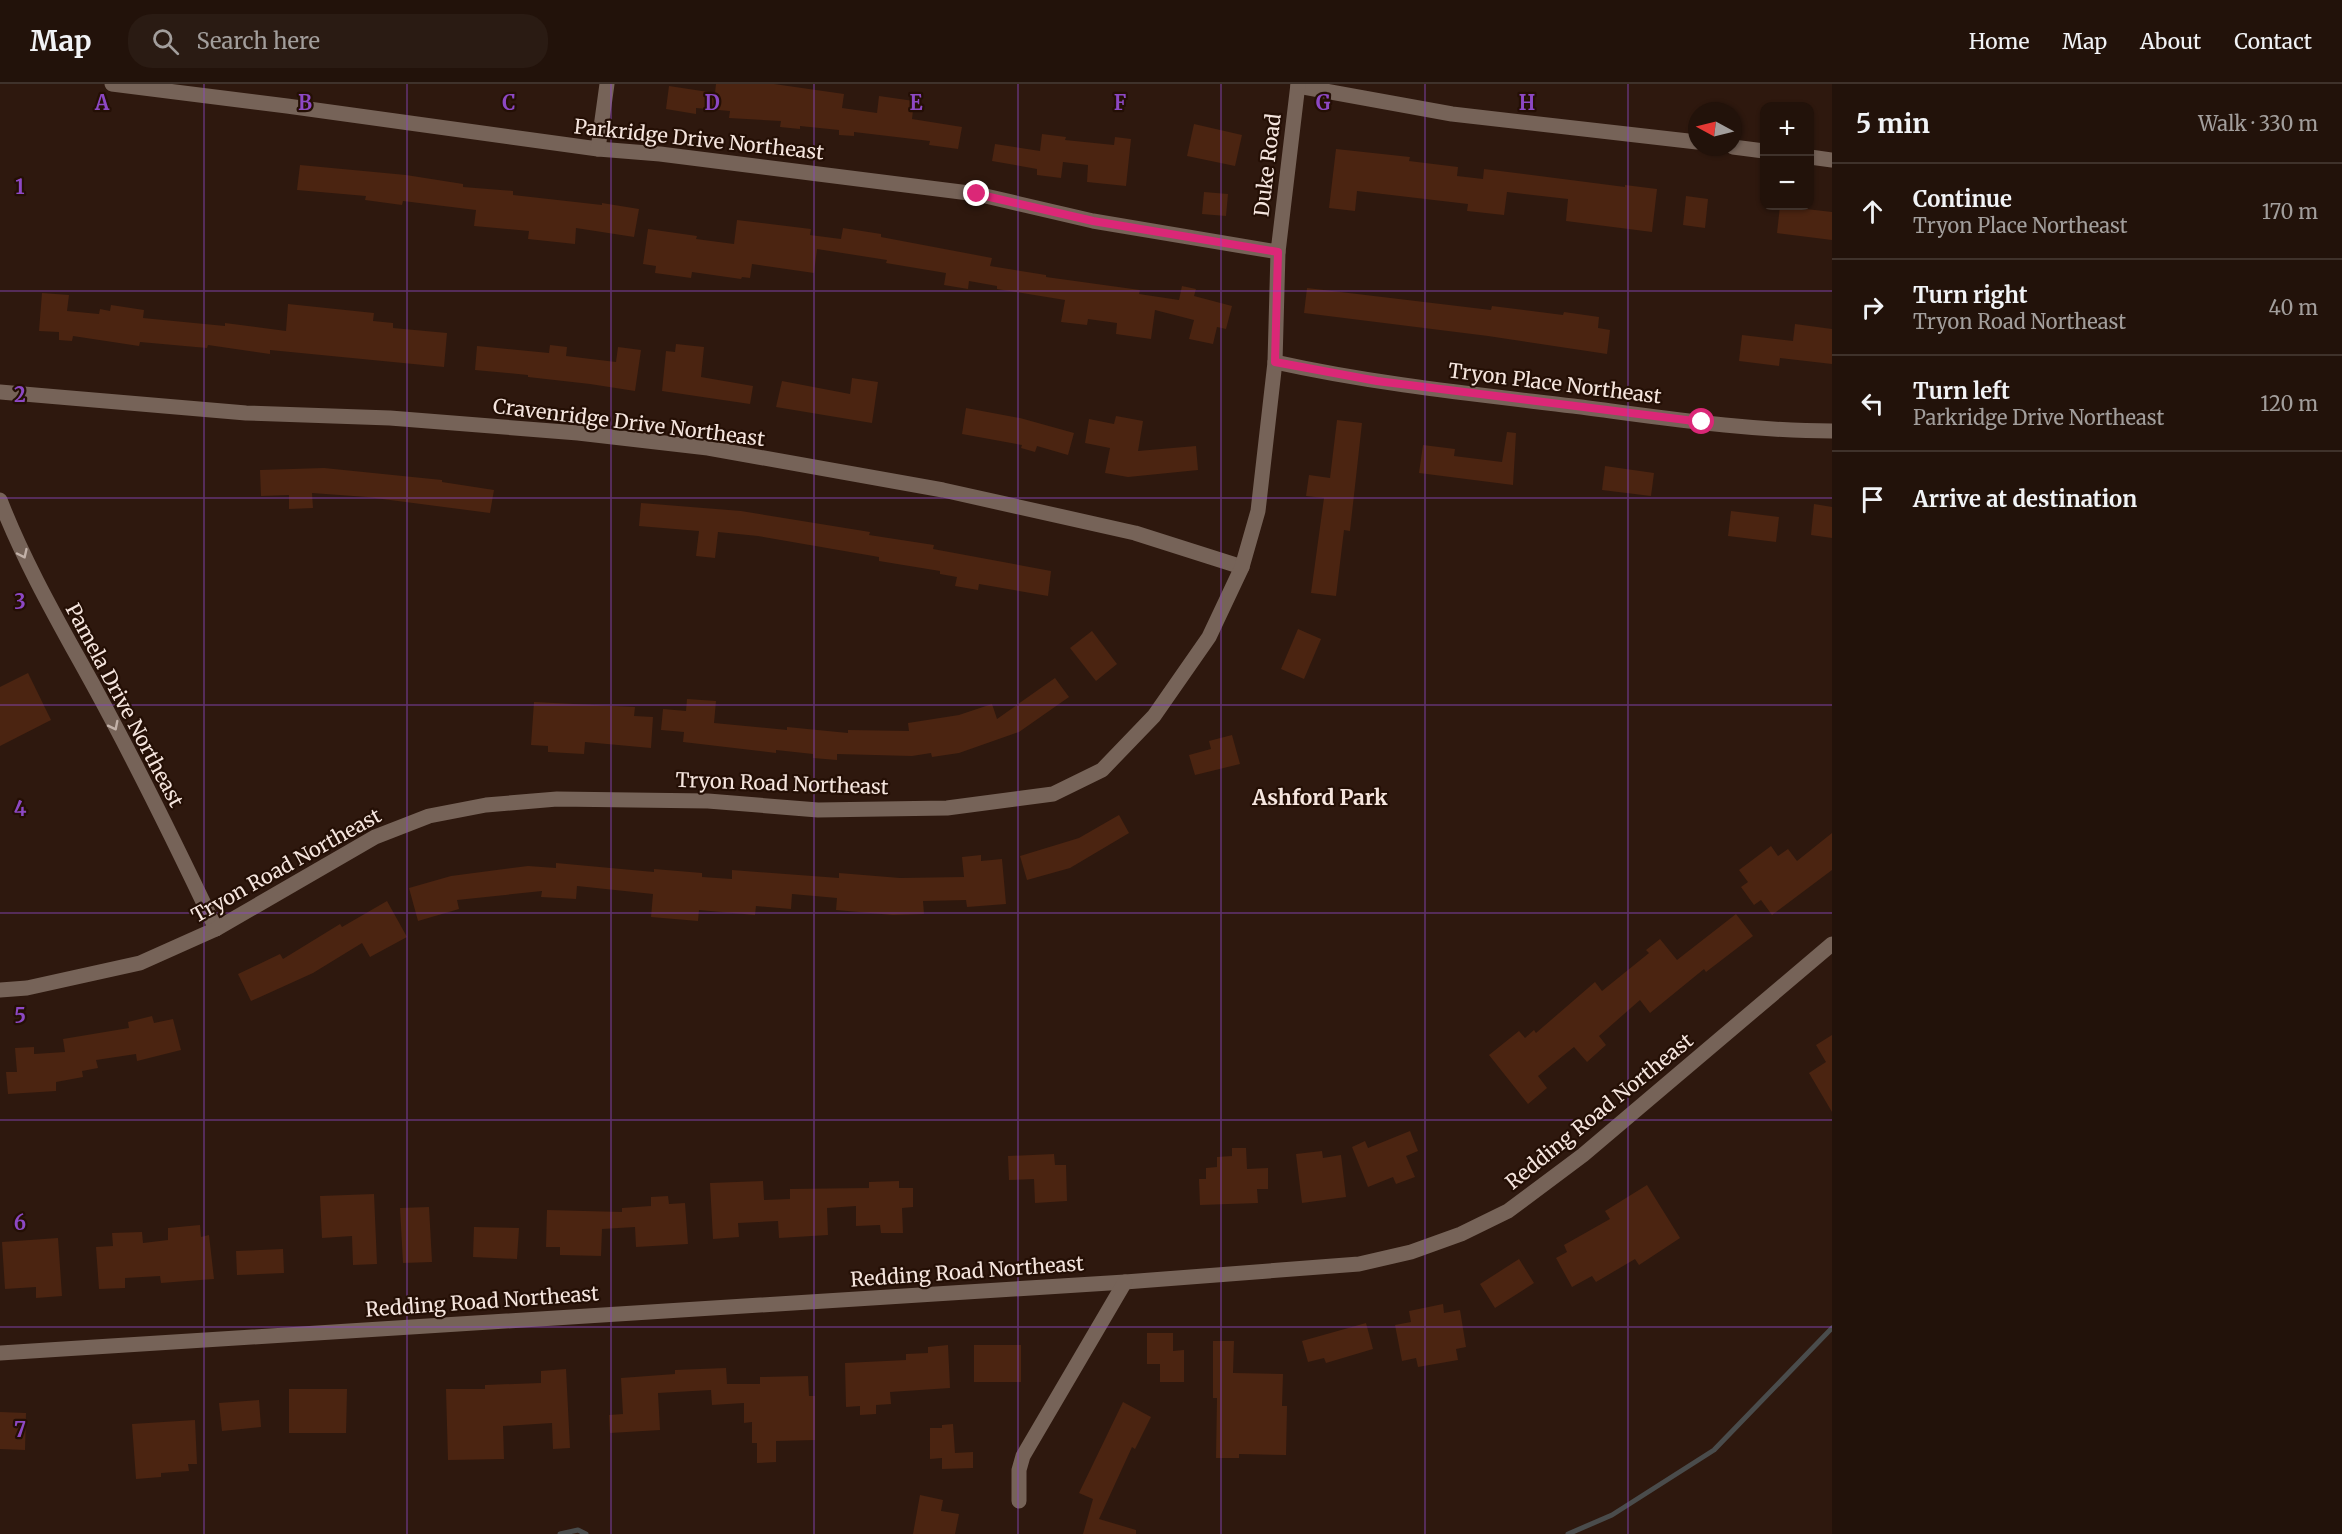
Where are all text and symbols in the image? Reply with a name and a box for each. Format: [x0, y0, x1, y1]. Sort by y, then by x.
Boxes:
search box [128, 14, 548, 68]
text: Map [30, 23, 92, 59]
icon: search [149, 25, 182, 58]
text: Search here [197, 27, 320, 55]
text: Home [1969, 28, 2029, 55]
text: Map [2062, 28, 2107, 55]
text: About [2140, 28, 2201, 55]
text: Contact [2234, 28, 2312, 55]
text: A [94, 90, 110, 115]
text: B [298, 90, 312, 115]
text: C [502, 90, 516, 115]
text: D [704, 90, 720, 115]
text: E [909, 90, 923, 115]
text: F [1114, 90, 1127, 115]
text: G [1316, 90, 1331, 115]
text: H [1519, 90, 1535, 115]
north arrow [1688, 102, 1742, 156]
map controls [1760, 102, 1814, 210]
button: + [1760, 102, 1814, 156]
text: 5 min [1856, 107, 1930, 140]
text: Walk · 330 m [2198, 111, 2318, 136]
street label: Duke Road [1248, 112, 1286, 218]
street label: Parkridge Drive Northeast [573, 113, 826, 165]
button: − [1760, 156, 1814, 210]
text: 1 [15, 174, 25, 199]
route end [963, 180, 989, 206]
text: Continue [1913, 185, 2012, 213]
icon: ahead [1856, 195, 1889, 228]
text: 170 m [2262, 199, 2318, 224]
text: Tryon Place Northeast [1913, 213, 2128, 238]
text: Turn right [1913, 281, 2027, 309]
icon: right [1856, 291, 1889, 324]
text: 40 m [2268, 295, 2318, 320]
text: Tryon Road Northeast [1913, 309, 2126, 334]
street label: Tryon Place Northeast [1447, 358, 1663, 409]
text: Turn left [1913, 377, 2010, 405]
text: 2 [14, 382, 26, 407]
icon: left [1856, 387, 1889, 420]
text: 120 m [2260, 391, 2318, 416]
street label: Cravenridge Drive Northeast [492, 393, 767, 451]
text: Parkridge Drive Northeast [1913, 405, 2164, 430]
route start [1688, 408, 1714, 434]
icon: arrive [1856, 483, 1889, 516]
text: Arrive at destination [1913, 485, 2137, 513]
one-way arrow [15, 547, 27, 558]
text: 3 [14, 589, 26, 614]
street label: Pamela Drive Northeast [61, 599, 190, 811]
one-way arrow [107, 719, 119, 730]
street label: Tryon Road Northeast [675, 767, 889, 799]
district label: Ashford Park [1251, 784, 1388, 811]
text: 4 [14, 796, 27, 821]
street label: Tryon Road Northeast [187, 802, 385, 928]
text: 5 [14, 1003, 26, 1028]
street label: Redding Road Northeast [1500, 1028, 1698, 1194]
text: 6 [14, 1210, 26, 1235]
street label: Redding Road Northeast [849, 1250, 1085, 1292]
street label: Redding Road Northeast [364, 1280, 600, 1322]
text: 7 [14, 1417, 26, 1442]

